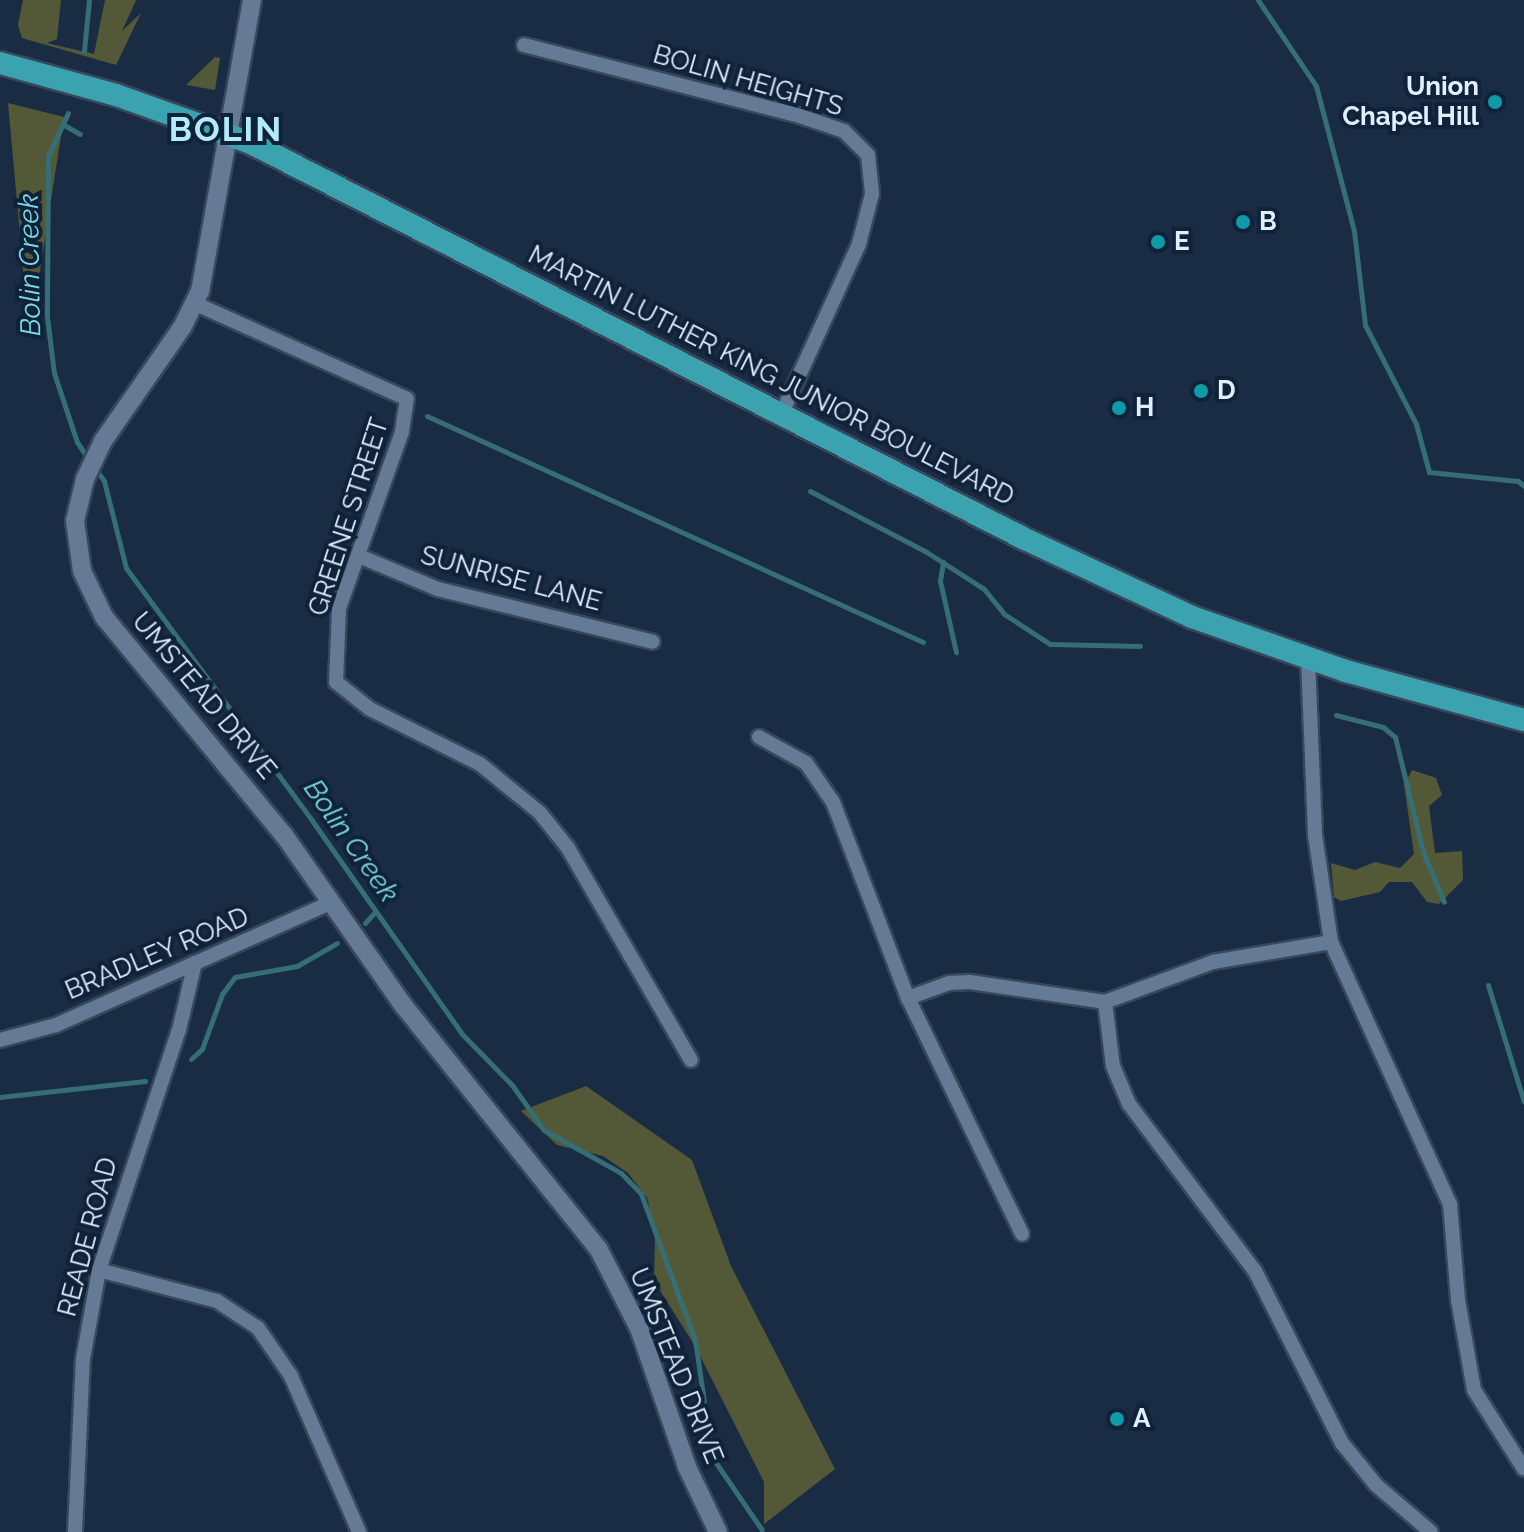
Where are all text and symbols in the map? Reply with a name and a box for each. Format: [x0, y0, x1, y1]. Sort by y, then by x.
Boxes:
street label: BOLIN HEIGHTS [649, 39, 847, 123]
place label: Union Chapel Hill [1342, 71, 1479, 132]
marker: Union Chapel Hill [1486, 93, 1504, 111]
district label: BOLIN [169, 110, 283, 150]
water label: Bolin Creek [12, 193, 48, 337]
place label: B [1259, 206, 1277, 238]
marker: B [1234, 213, 1252, 231]
place label: E [1174, 226, 1190, 258]
marker: E [1149, 233, 1167, 251]
street label: MARTIN LUTHER KING JUNIOR BOULEVARD [523, 239, 1019, 513]
place label: D [1217, 375, 1236, 407]
marker: D [1192, 382, 1210, 400]
place label: H [1135, 392, 1154, 424]
marker: H [1110, 399, 1128, 417]
street label: GREENE STREET [302, 414, 396, 620]
street label: SUNRISE LANE [417, 540, 605, 618]
street label: UMSTEAD DRIVE [125, 606, 283, 786]
water label: Bolin Creek [296, 773, 406, 909]
street label: BRADLEY ROAD [60, 901, 254, 1007]
street label: READE ROAD [52, 1154, 124, 1320]
street label: UMSTEAD DRIVE [623, 1264, 729, 1468]
place label: A [1133, 1403, 1150, 1435]
marker: A [1108, 1410, 1126, 1428]

